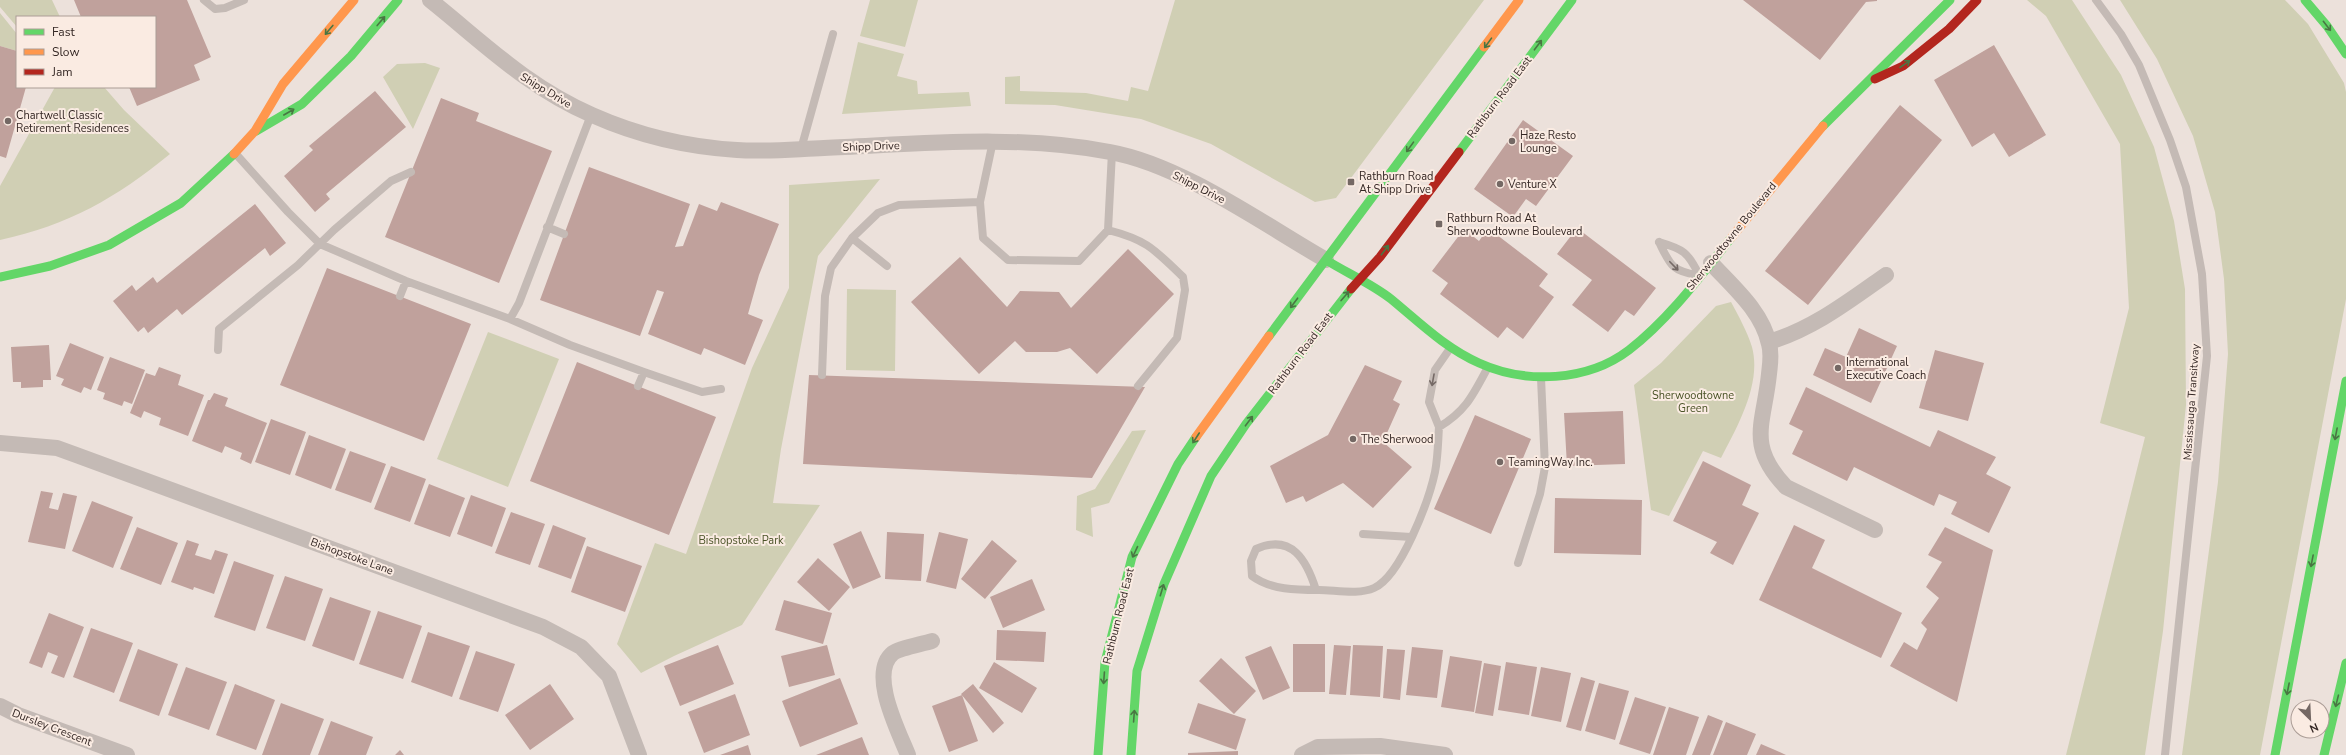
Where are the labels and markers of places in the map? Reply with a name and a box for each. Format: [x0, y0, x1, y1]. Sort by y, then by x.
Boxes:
place label: Chartwell Classic Retirement Residences [16, 108, 129, 136]
marker: Chartwell Classic Retirement Residences [3, 116, 13, 126]
place label: Haze Resto Lounge [1520, 128, 1576, 156]
marker: Haze Resto Lounge [1507, 136, 1517, 146]
place label: Rathburn Road At Shipp Drive [1359, 169, 1433, 197]
marker: Rathburn Road At Shipp Drive [1346, 177, 1356, 187]
place label: Venture X [1507, 177, 1558, 192]
marker: Venture X [1495, 179, 1505, 189]
place label: Rathburn Road At Sherwoodtowne Boulevard [1447, 211, 1582, 239]
marker: Rathburn Road At Sherwoodtowne Boulevard [1434, 219, 1444, 229]
place label: International Executive Coach [1846, 355, 1926, 383]
marker: International Executive Coach [1833, 363, 1843, 373]
place label: The Sherwood [1361, 432, 1434, 447]
marker: The Sherwood [1348, 434, 1358, 444]
place label: TeamingWay Inc. [1508, 455, 1593, 470]
marker: TeamingWay Inc. [1495, 457, 1505, 467]

